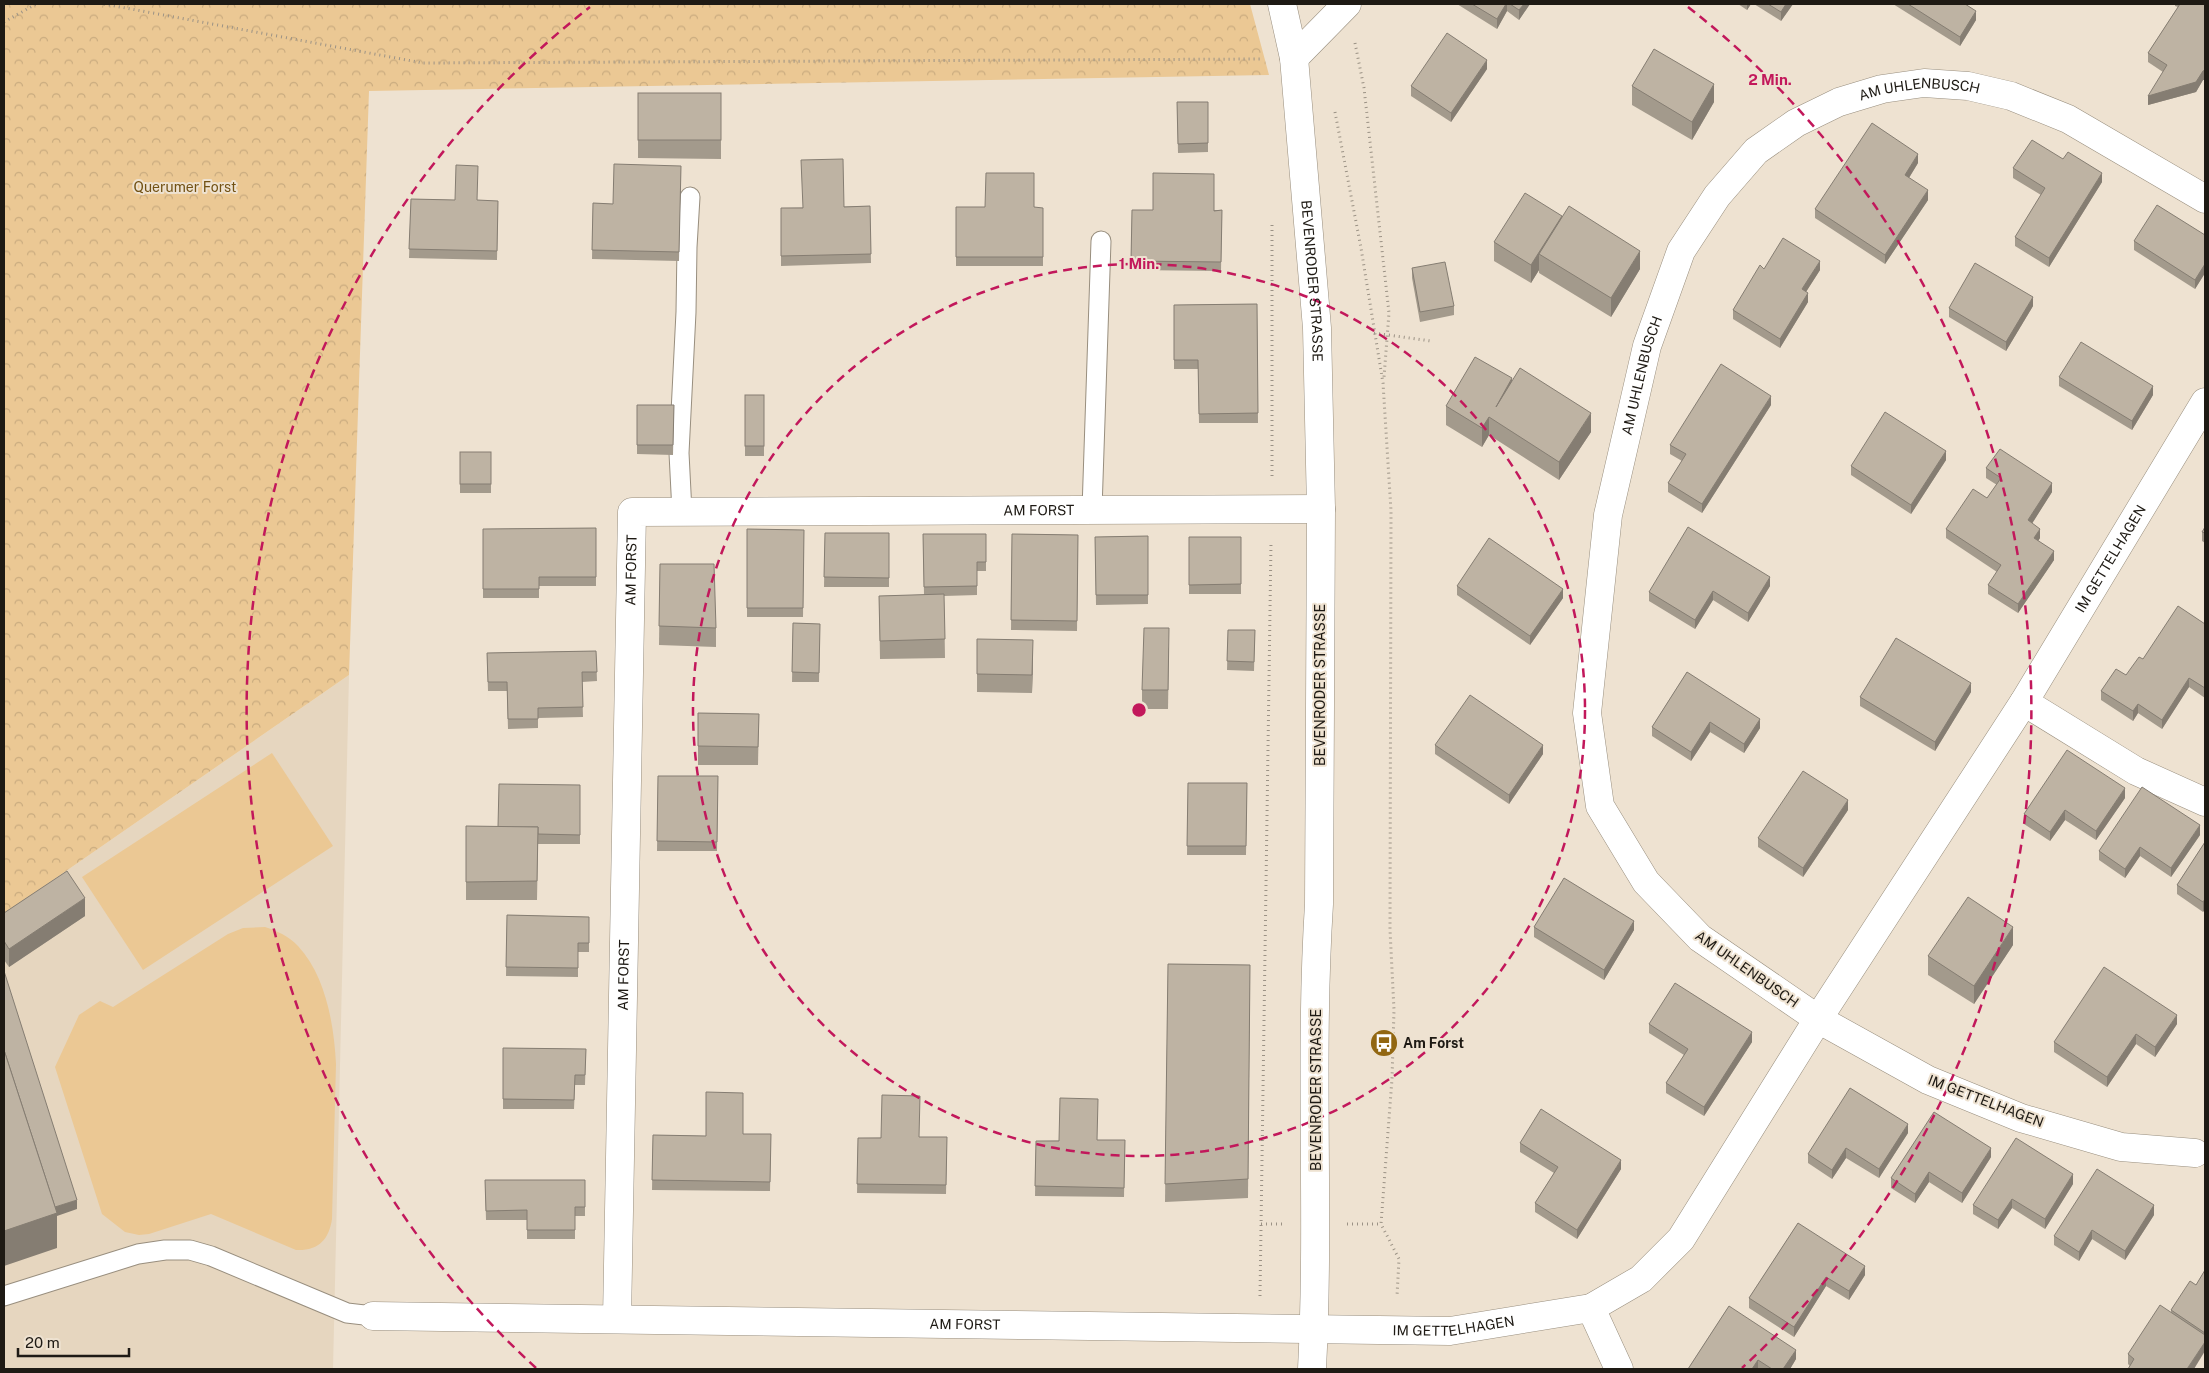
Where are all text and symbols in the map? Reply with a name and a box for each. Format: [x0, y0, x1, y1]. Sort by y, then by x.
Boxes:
text: 2 Min. [1748, 71, 1792, 88]
street label: AM UHLENBUSCH [1857, 75, 1982, 104]
park label: Querumer Forst [134, 179, 236, 195]
street label: BEVENRODER STRASSE [1298, 199, 1326, 362]
text: 1 Min. [1119, 255, 1159, 272]
street label: AM UHLENBUSCH [1619, 314, 1665, 437]
street label: AM FORST [1003, 502, 1074, 518]
street label: IM GETTELHAGEN [2072, 502, 2149, 615]
street label: AM FORST [622, 534, 640, 606]
street label: BEVENRODER STRASSE [1312, 604, 1328, 766]
centre of rings [1130, 701, 1148, 719]
street label: AM UHLENBUSCH [1692, 927, 1802, 1011]
street label: AM FORST [615, 939, 632, 1011]
street label: BEVENRODER STRASSE [1308, 1009, 1324, 1171]
bus stop icon: Am Forst [1369, 1028, 1399, 1058]
place label: Am Forst [1403, 1035, 1464, 1051]
street label: IM GETTELHAGEN [1926, 1072, 2046, 1130]
street label: IM GETTELHAGEN [1392, 1313, 1516, 1339]
street label: AM FORST [929, 1316, 1001, 1333]
scale bar [18, 1326, 129, 1358]
text: 20 m [25, 1334, 60, 1351]

